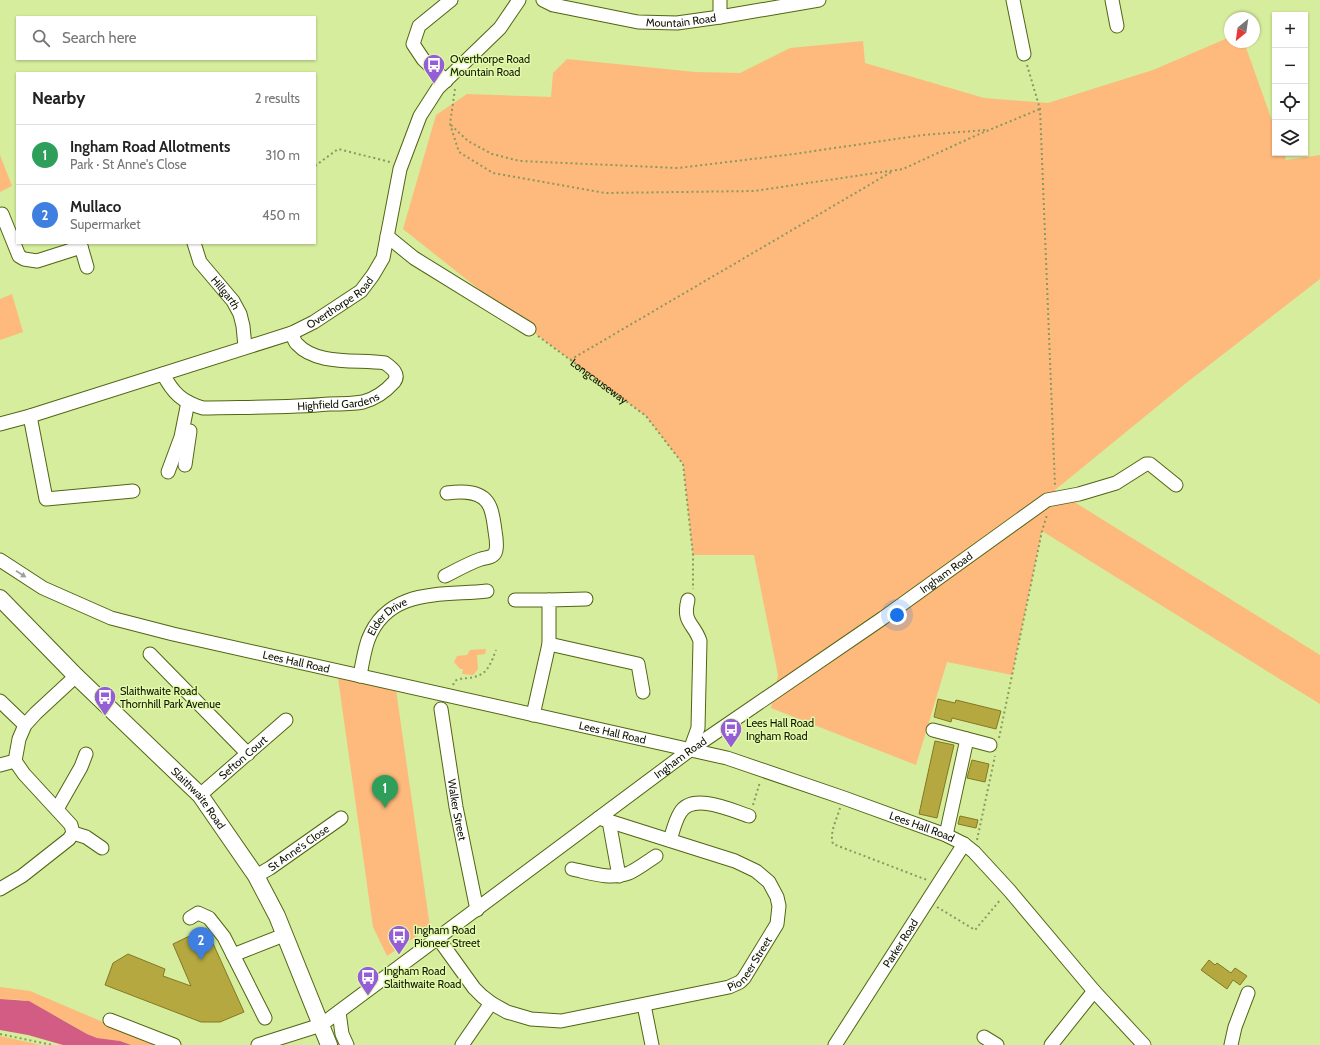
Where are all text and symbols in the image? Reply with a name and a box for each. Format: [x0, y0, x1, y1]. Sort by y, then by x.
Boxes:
street label: Mountain Road [646, 11, 717, 30]
north arrow [1224, 12, 1260, 48]
map controls [1272, 12, 1308, 156]
button: + [1272, 12, 1308, 48]
search box [16, 16, 316, 60]
icon: search [30, 27, 52, 49]
text: Search here [62, 29, 137, 47]
button: − [1272, 48, 1308, 84]
bus stop icon: Overthorpe Road Mountain Road [421, 52, 447, 85]
place label: Overthorpe Road Mountain Road [450, 52, 530, 79]
button: locate [1272, 84, 1308, 120]
text: Nearby [32, 88, 85, 108]
text: 2 results [255, 90, 300, 106]
button: layers [1272, 120, 1308, 156]
text: Ingham Road Allotments [70, 138, 230, 156]
text: 1 [43, 147, 47, 163]
text: 310 m [265, 147, 300, 163]
text: Park · St Anne's Close [70, 156, 187, 172]
text: Mullaco [70, 198, 121, 216]
text: 2 [42, 207, 48, 223]
text: 450 m [262, 207, 300, 223]
text: Supermarket [70, 216, 141, 232]
street label: Hillgarth [208, 273, 243, 312]
street label: Overthorpe Road [304, 274, 376, 332]
street label: Longcauseway [568, 355, 631, 407]
street label: Highfield Gardens [297, 389, 382, 413]
street label: Ingham Road [917, 549, 975, 596]
one-way arrow [15, 570, 27, 577]
street label: Elder Drive [364, 594, 410, 638]
your location [887, 605, 907, 625]
street label: Lees Hall Road [261, 647, 331, 676]
bus stop icon: Slaithwaite Road Thornhill Park Avenue [92, 684, 118, 717]
place label: Slaithwaite Road Thornhill Park Avenue [120, 684, 221, 711]
bus stop icon: Lees Hall Road Ingham Road [718, 716, 744, 749]
place label: Lees Hall Road Ingham Road [746, 716, 814, 743]
street label: Lees Hall Road [578, 718, 647, 747]
street label: Sefton Court [216, 732, 270, 782]
street label: Ingham Road [651, 734, 709, 781]
street label: Slaithwaite Road [168, 764, 228, 832]
pin: 1 [372, 775, 398, 808]
street label: Walker Street [445, 778, 470, 842]
street label: Lees Hall Road [888, 808, 957, 845]
street label: St Anne's Close [265, 821, 332, 874]
street label: Parker Road [880, 916, 921, 970]
bus stop icon: Ingham Road Pioneer Street [386, 923, 412, 956]
place label: Ingham Road Pioneer Street [414, 923, 481, 950]
pin: 2 [188, 927, 214, 960]
street label: Pioneer Street [725, 934, 775, 994]
bus stop icon: Ingham Road Slaithwaite Road [355, 964, 381, 997]
place label: Ingham Road Slaithwaite Road [384, 964, 461, 991]

